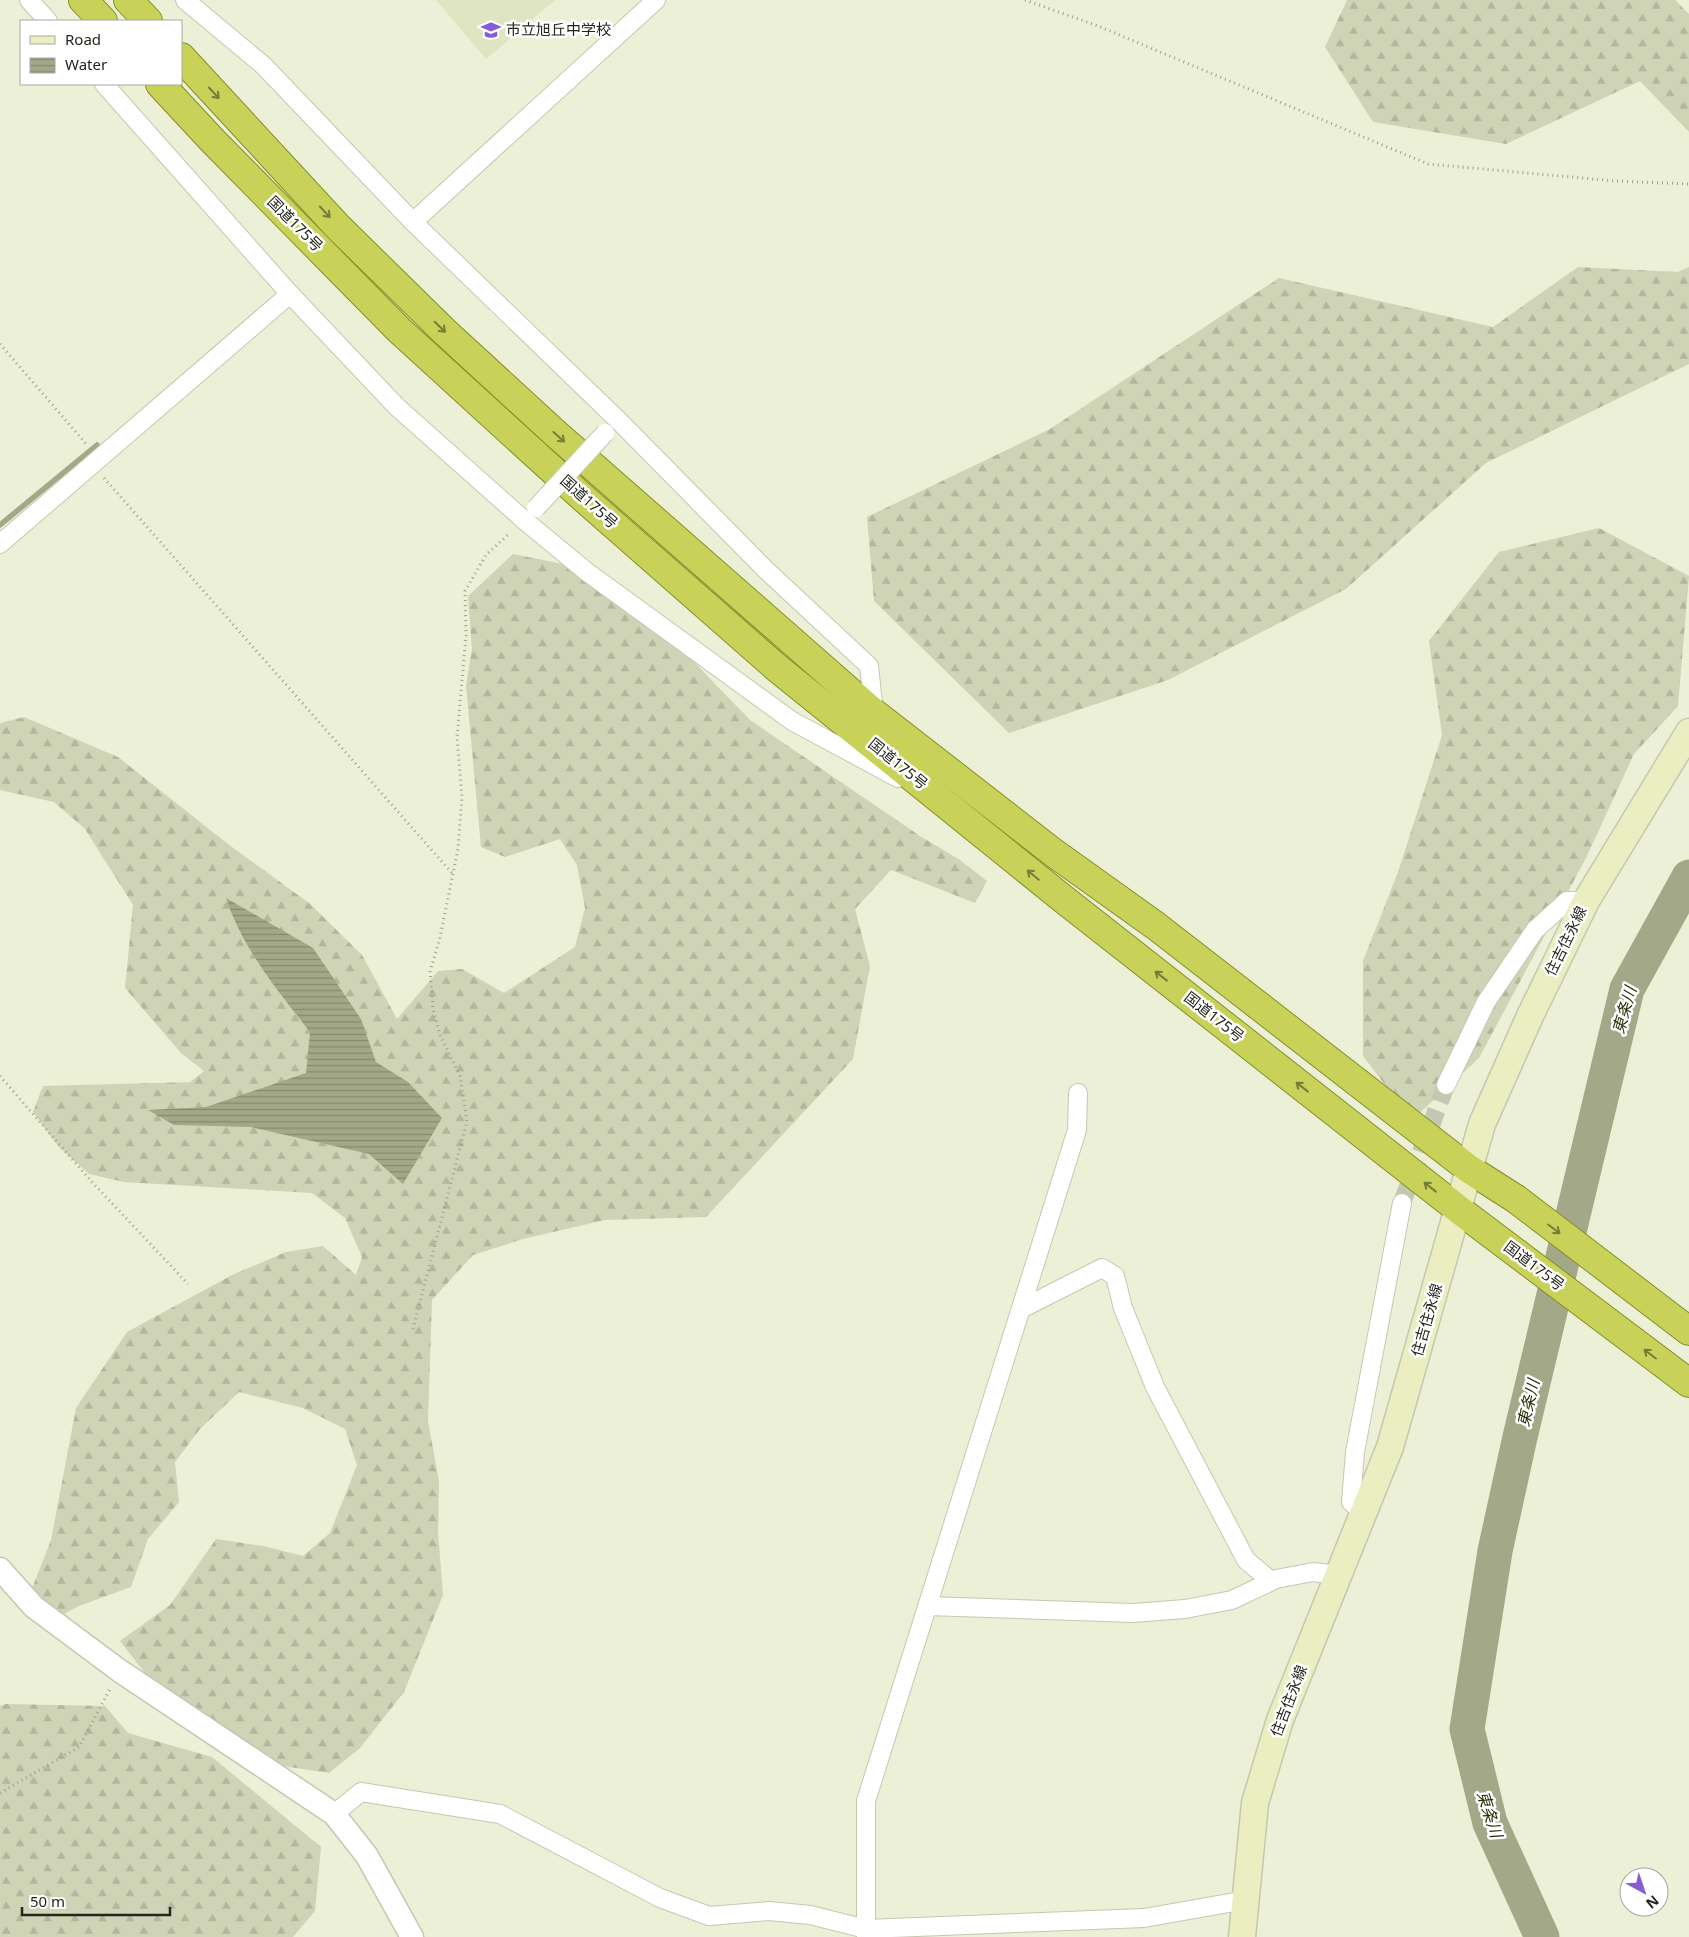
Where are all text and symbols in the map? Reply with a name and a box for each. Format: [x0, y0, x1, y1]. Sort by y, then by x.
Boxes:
school or university icon: 市立旭丘中学校 [480, 19, 502, 41]
place label: 市立旭丘中学校 [506, 19, 611, 39]
legend [20, 20, 182, 85]
text: Road [65, 29, 101, 49]
text: Water [65, 54, 107, 74]
one-way arrow [208, 86, 220, 99]
street label: 国道175号 [264, 191, 328, 255]
one-way arrow [319, 206, 331, 219]
one-way arrow [434, 321, 446, 333]
one-way arrow [553, 431, 566, 443]
street label: 国道175号 [557, 470, 623, 532]
street label: 国道175号 [865, 733, 932, 793]
one-way arrow [1027, 870, 1040, 881]
street label: 住吉住永線 [1540, 902, 1591, 979]
one-way arrow [1154, 970, 1167, 981]
water label: 東条川 [1607, 982, 1642, 1036]
street label: 国道175号 [1181, 987, 1249, 1046]
one-way arrow [1296, 1081, 1309, 1092]
one-way arrow [1424, 1182, 1437, 1193]
one-way arrow [1548, 1223, 1561, 1234]
street label: 国道175号 [1500, 1236, 1569, 1294]
street label: 住吉住永線 [1406, 1281, 1446, 1359]
one-way arrow [1644, 1348, 1657, 1359]
water label: 東条川 [1512, 1375, 1545, 1429]
street label: 住吉住永線 [1265, 1662, 1311, 1739]
water label: 東条川 [1472, 1788, 1508, 1842]
north arrow [1619, 1867, 1669, 1917]
scale bar [22, 1884, 170, 1916]
text: 50 m [30, 1891, 65, 1911]
text: N [1642, 1891, 1663, 1913]

